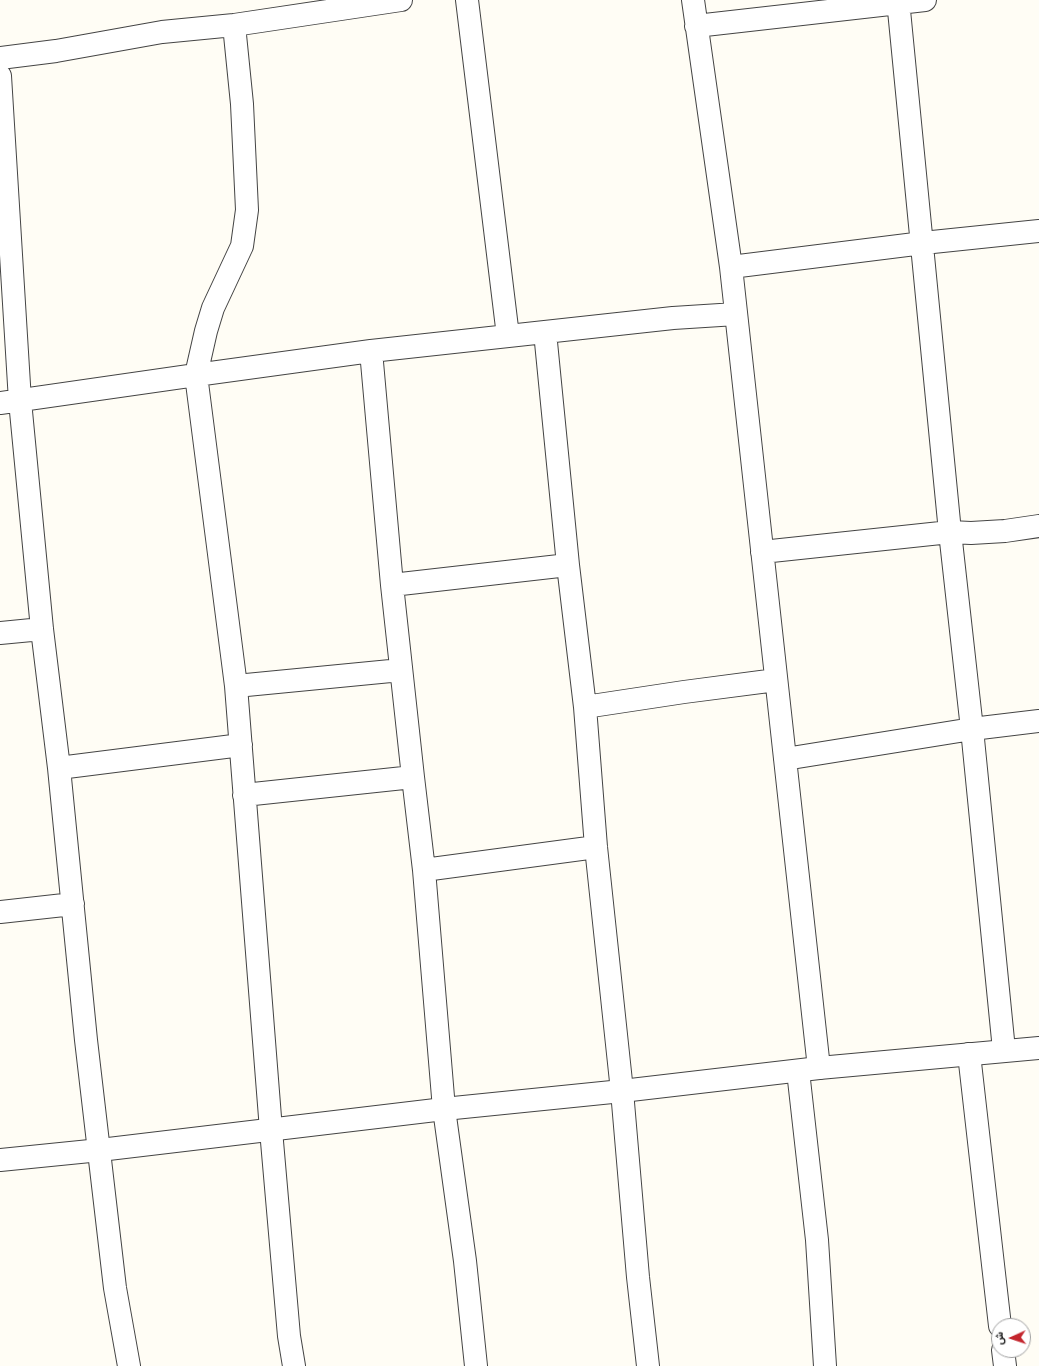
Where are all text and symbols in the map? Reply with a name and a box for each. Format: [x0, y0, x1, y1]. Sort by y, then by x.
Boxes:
north arrow [991, 1318, 1031, 1358]
text: ش [993, 1332, 1006, 1346]

